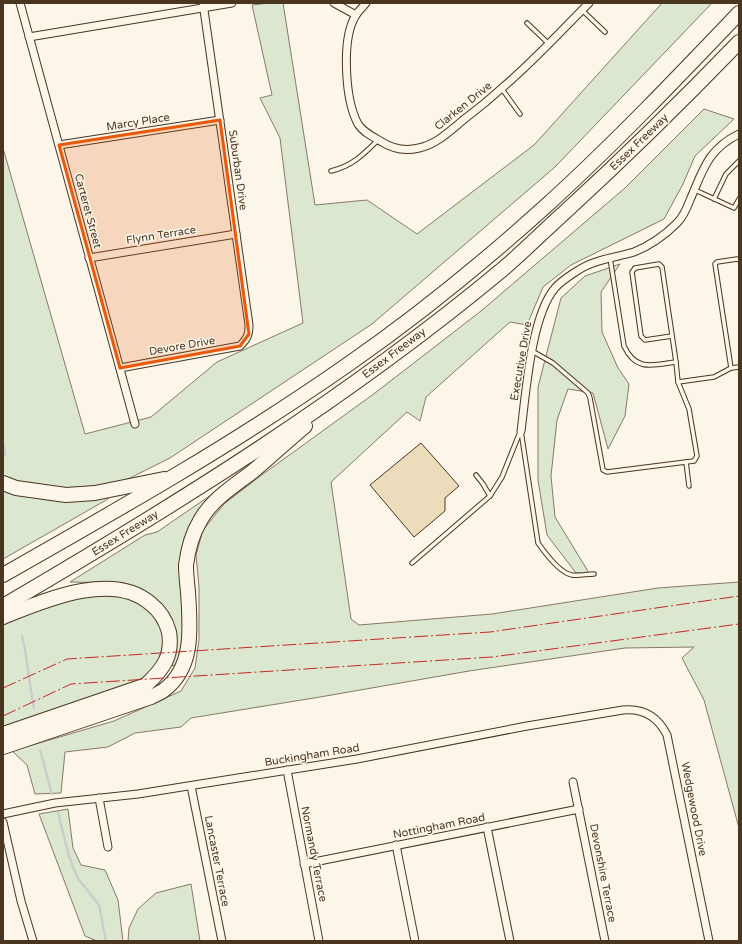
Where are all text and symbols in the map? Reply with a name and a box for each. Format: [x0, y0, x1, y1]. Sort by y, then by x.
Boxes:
street label: Clarken Drive [432, 79, 494, 133]
street label: Marcy Place [105, 111, 171, 133]
street label: Essex Freeway [607, 111, 671, 173]
street label: Suburban Drive [226, 129, 250, 211]
street label: Carteret Street [72, 172, 104, 250]
street label: Flynn Terrace [125, 223, 197, 247]
street label: Executive Drive [508, 320, 534, 402]
street label: Essex Freeway [360, 325, 428, 381]
street label: Devore Drive [148, 334, 216, 358]
street label: Essex Freeway [89, 507, 161, 559]
street label: Buckingham Road [264, 741, 360, 769]
street label: Wedgewood Drive [678, 761, 710, 857]
street label: Normandy Terrace [298, 805, 330, 903]
street label: Nottingham Road [392, 811, 486, 841]
street label: Lancaster Terrace [202, 814, 232, 908]
street label: Devonshire Terrace [587, 823, 619, 923]

